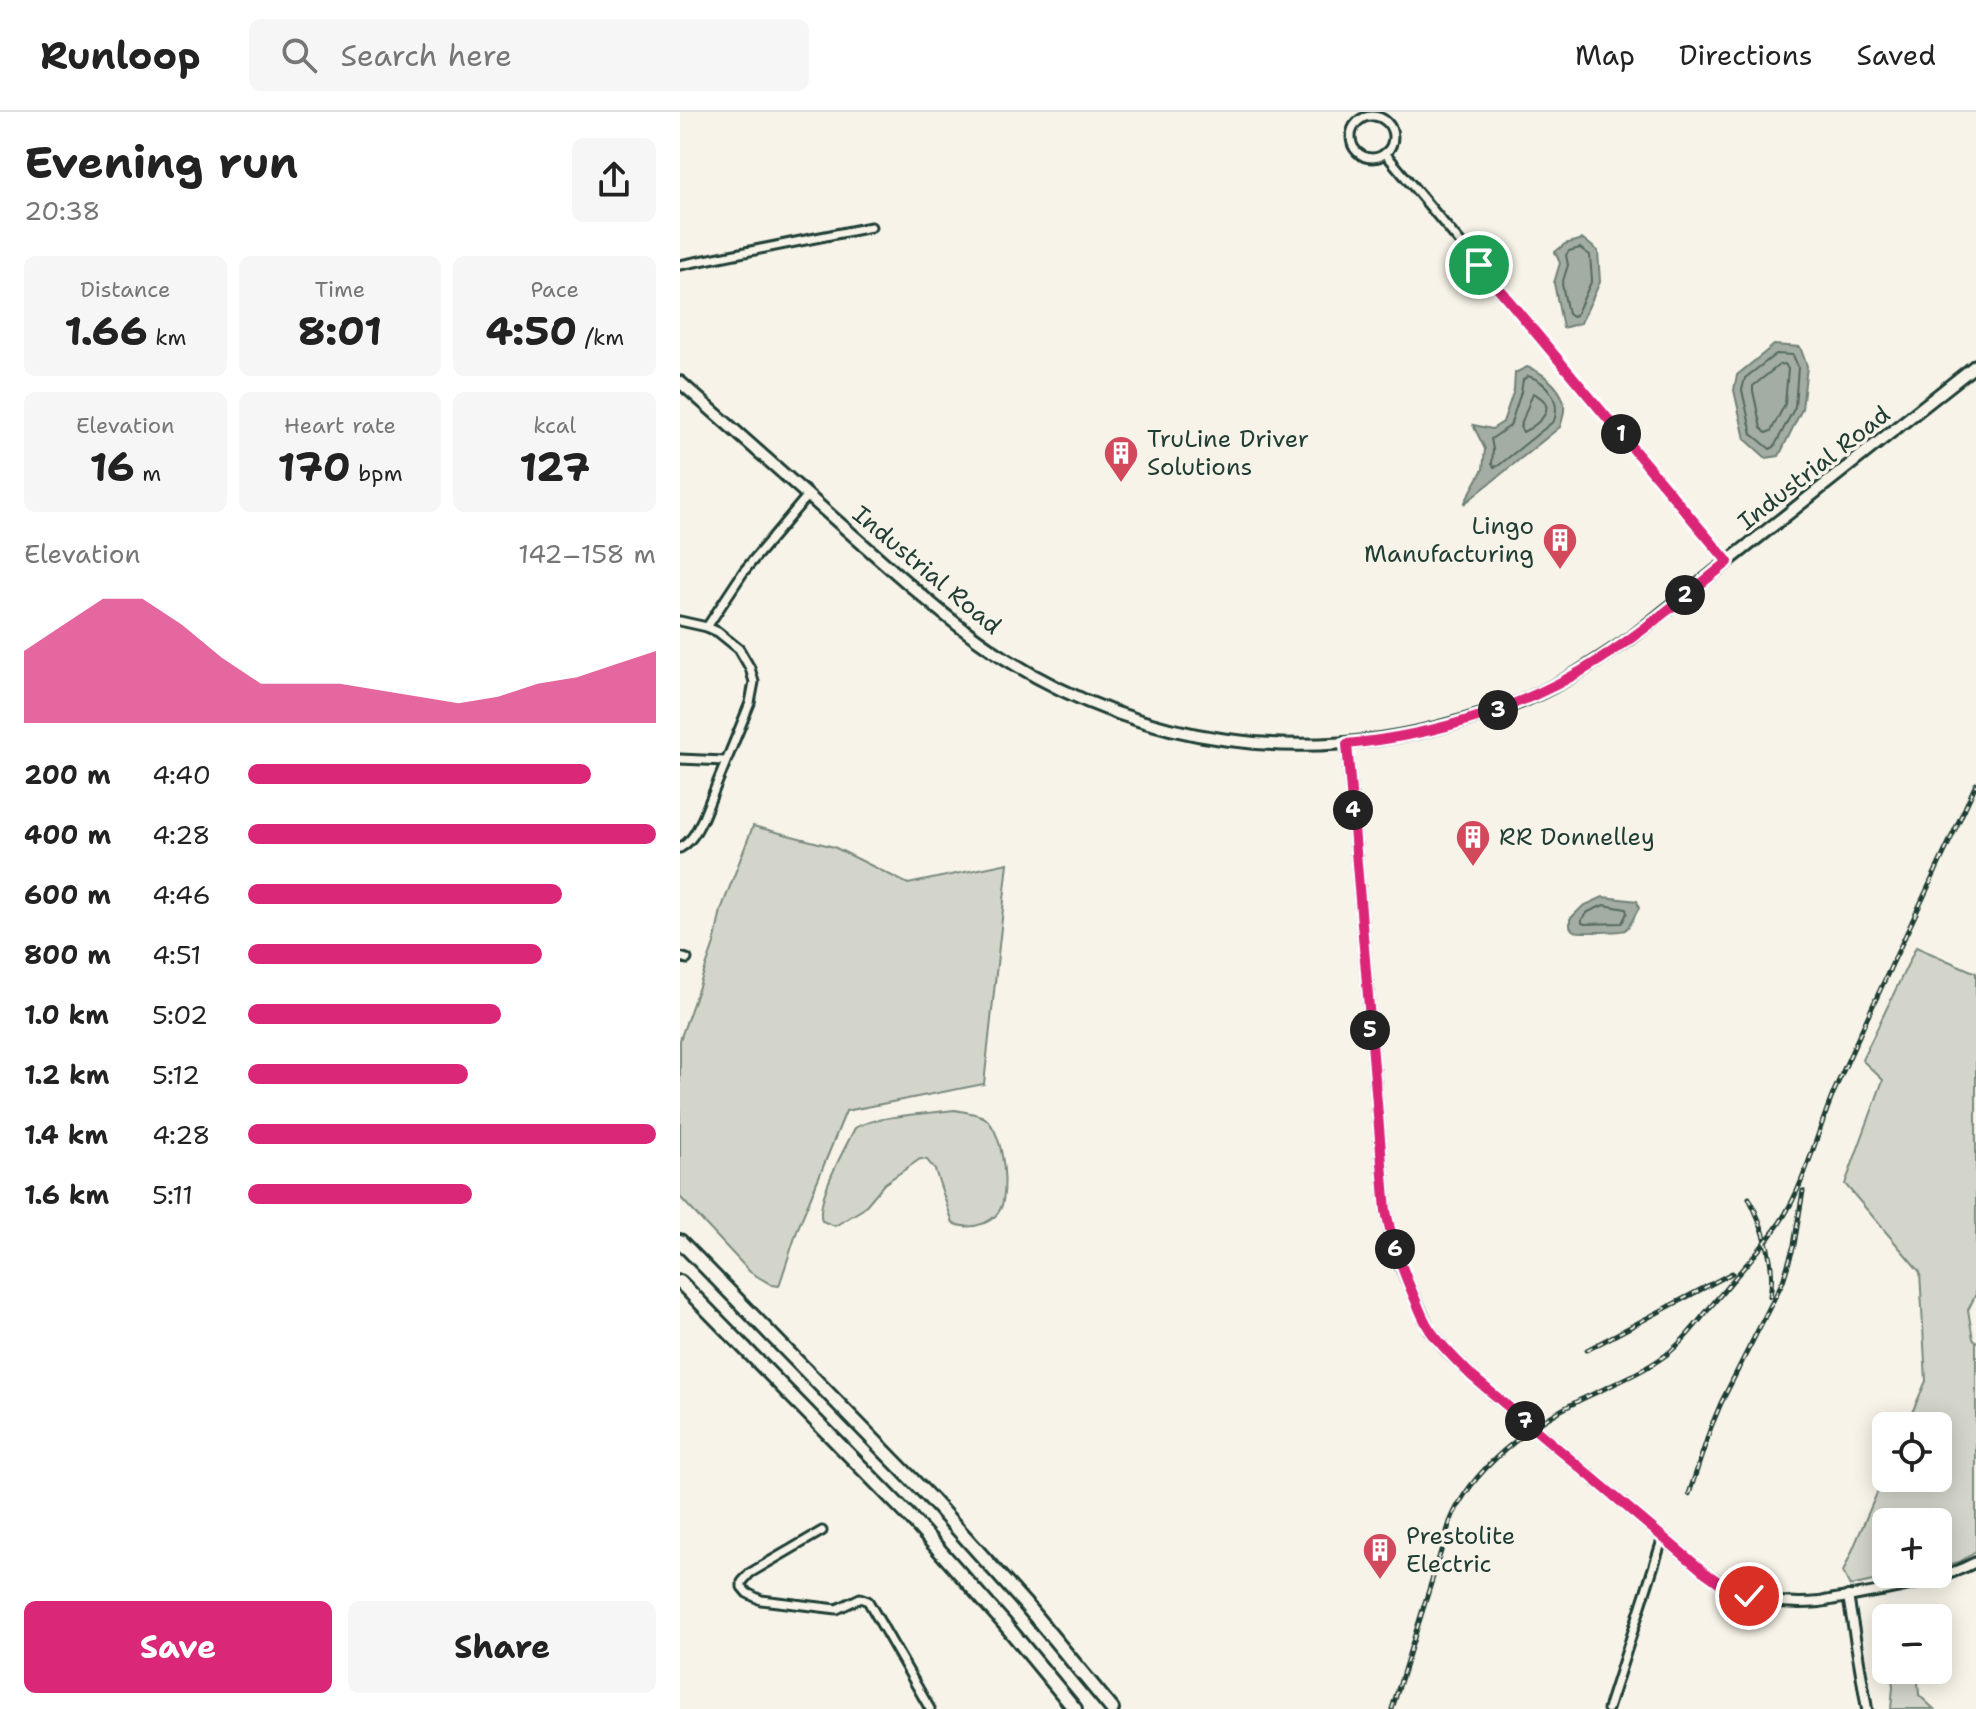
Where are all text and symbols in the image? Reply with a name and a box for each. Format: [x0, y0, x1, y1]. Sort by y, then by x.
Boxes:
search box [249, 19, 809, 91]
text: Runloop [40, 30, 201, 81]
icon: search [277, 33, 321, 77]
text: Search here [341, 35, 512, 76]
text: Map [1575, 36, 1635, 74]
text: Directions [1679, 36, 1813, 74]
text: Saved [1857, 36, 1936, 74]
text: Evening run [24, 133, 298, 192]
button: share [572, 138, 656, 222]
text: 20:38 [24, 193, 100, 228]
pin [1445, 231, 1513, 299]
icon: arrive [1457, 243, 1501, 287]
text: Distance [80, 275, 170, 304]
text: Time [315, 275, 365, 304]
text: Pace [530, 275, 579, 304]
text: 1.66 [64, 304, 148, 358]
text: 8:01 [298, 304, 382, 358]
text: 4:50 [485, 304, 577, 358]
text: km [148, 323, 186, 352]
text: /km [577, 323, 624, 352]
street label: Industrial Road [1731, 399, 1897, 537]
text: Elevation [76, 411, 175, 440]
text: Heart rate [284, 411, 396, 440]
text: kcal [533, 411, 576, 440]
pin: 1 [1601, 414, 1641, 454]
text: 1 [1616, 419, 1626, 448]
place label: TruLine Driver Solutions [1147, 423, 1309, 483]
building icon: TruLine Driver Solutions [1102, 434, 1140, 484]
text: 16 [89, 440, 135, 494]
text: 170 [277, 440, 351, 494]
text: 127 [519, 440, 590, 494]
text: m [135, 459, 161, 488]
text: bpm [351, 459, 403, 488]
street label: Industrial Road [846, 498, 1008, 642]
place label: Lingo Manufacturing [1364, 510, 1534, 570]
building icon: Lingo Manufacturing [1541, 521, 1579, 571]
text: Elevation [24, 536, 140, 571]
text: 142–158 m [518, 536, 656, 571]
pin: 2 [1665, 575, 1705, 615]
text: 2 [1677, 580, 1693, 609]
pin: 3 [1478, 690, 1518, 730]
text: 3 [1490, 695, 1506, 724]
text: 200 m [24, 757, 111, 792]
text: 4:40 [152, 757, 211, 792]
pin: 4 [1333, 790, 1373, 830]
text: 4 [1345, 795, 1361, 824]
text: 400 m [24, 817, 111, 852]
text: 4:28 [152, 817, 211, 852]
building icon: RR Donnelley [1454, 818, 1492, 868]
place label: RR Donnelley [1499, 821, 1655, 853]
text: 600 m [24, 877, 111, 912]
text: 4:46 [152, 877, 211, 912]
text: 800 m [24, 937, 111, 972]
text: 4:51 [152, 937, 201, 972]
text: 1.0 km [24, 997, 109, 1032]
text: 5:02 [152, 997, 208, 1032]
pin: 5 [1350, 1010, 1390, 1050]
text: 5 [1363, 1015, 1377, 1044]
text: 1.2 km [24, 1057, 109, 1092]
text: 5:12 [152, 1057, 200, 1092]
text: 1.4 km [24, 1117, 108, 1152]
text: 4:28 [152, 1117, 211, 1152]
text: 1.6 km [24, 1177, 109, 1212]
text: 5:11 [152, 1177, 193, 1212]
pin: 6 [1375, 1229, 1415, 1269]
text: 6 [1387, 1234, 1403, 1263]
pin: 7 [1505, 1401, 1545, 1441]
text: 7 [1517, 1406, 1533, 1435]
map controls [1872, 1412, 1952, 1684]
button: locate [1872, 1412, 1952, 1492]
button: + [1872, 1508, 1952, 1588]
place label: Prestolite Electric [1406, 1520, 1515, 1580]
building icon: Prestolite Electric [1361, 1531, 1399, 1581]
pin [1715, 1562, 1783, 1630]
icon: check [1727, 1574, 1771, 1618]
button: Save [24, 1601, 332, 1693]
button: Share [348, 1601, 656, 1693]
button: − [1872, 1604, 1952, 1684]

